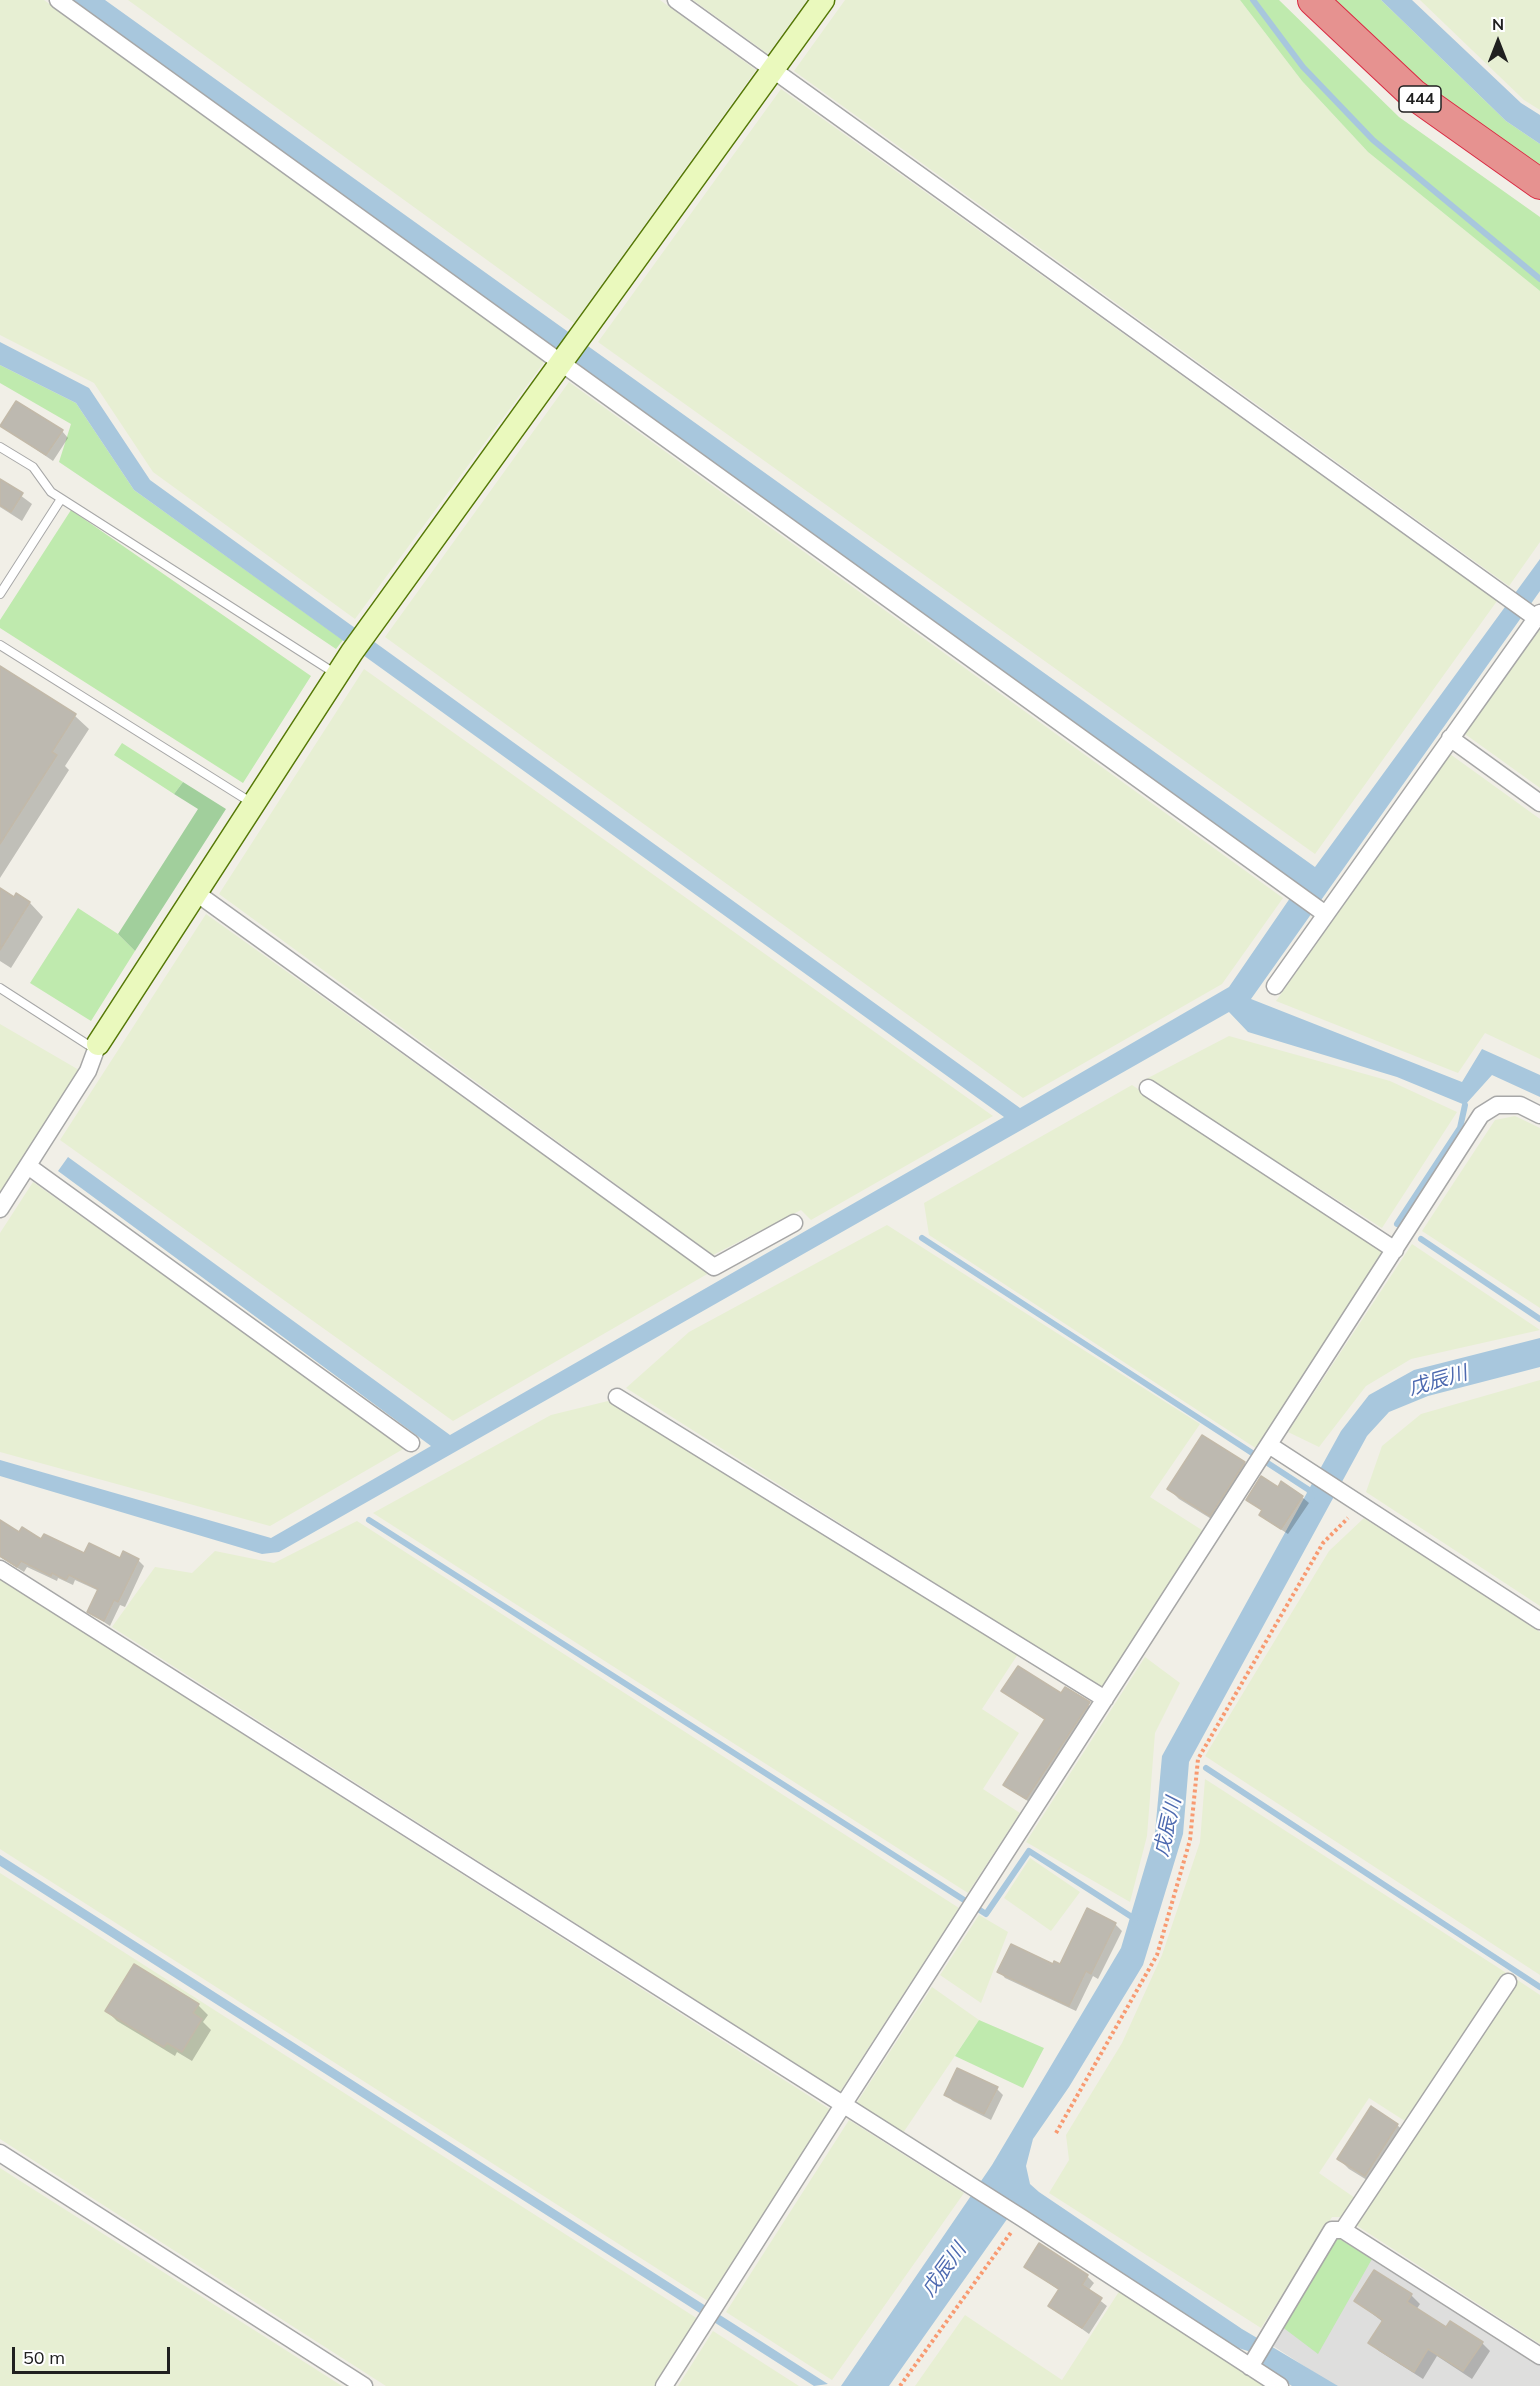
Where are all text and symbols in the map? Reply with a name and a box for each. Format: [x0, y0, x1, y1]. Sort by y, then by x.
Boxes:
north arrow [1468, 12, 1528, 72]
text: N [1492, 14, 1504, 34]
road number: 444 [1399, 86, 1441, 112]
water label: 戊辰川 [1406, 1361, 1470, 1401]
water label: 戊辰川 [1150, 1795, 1186, 1859]
water label: 戊辰川 [917, 2239, 971, 2301]
scale bar [15, 2335, 172, 2373]
text: 50 m [23, 2346, 65, 2369]

